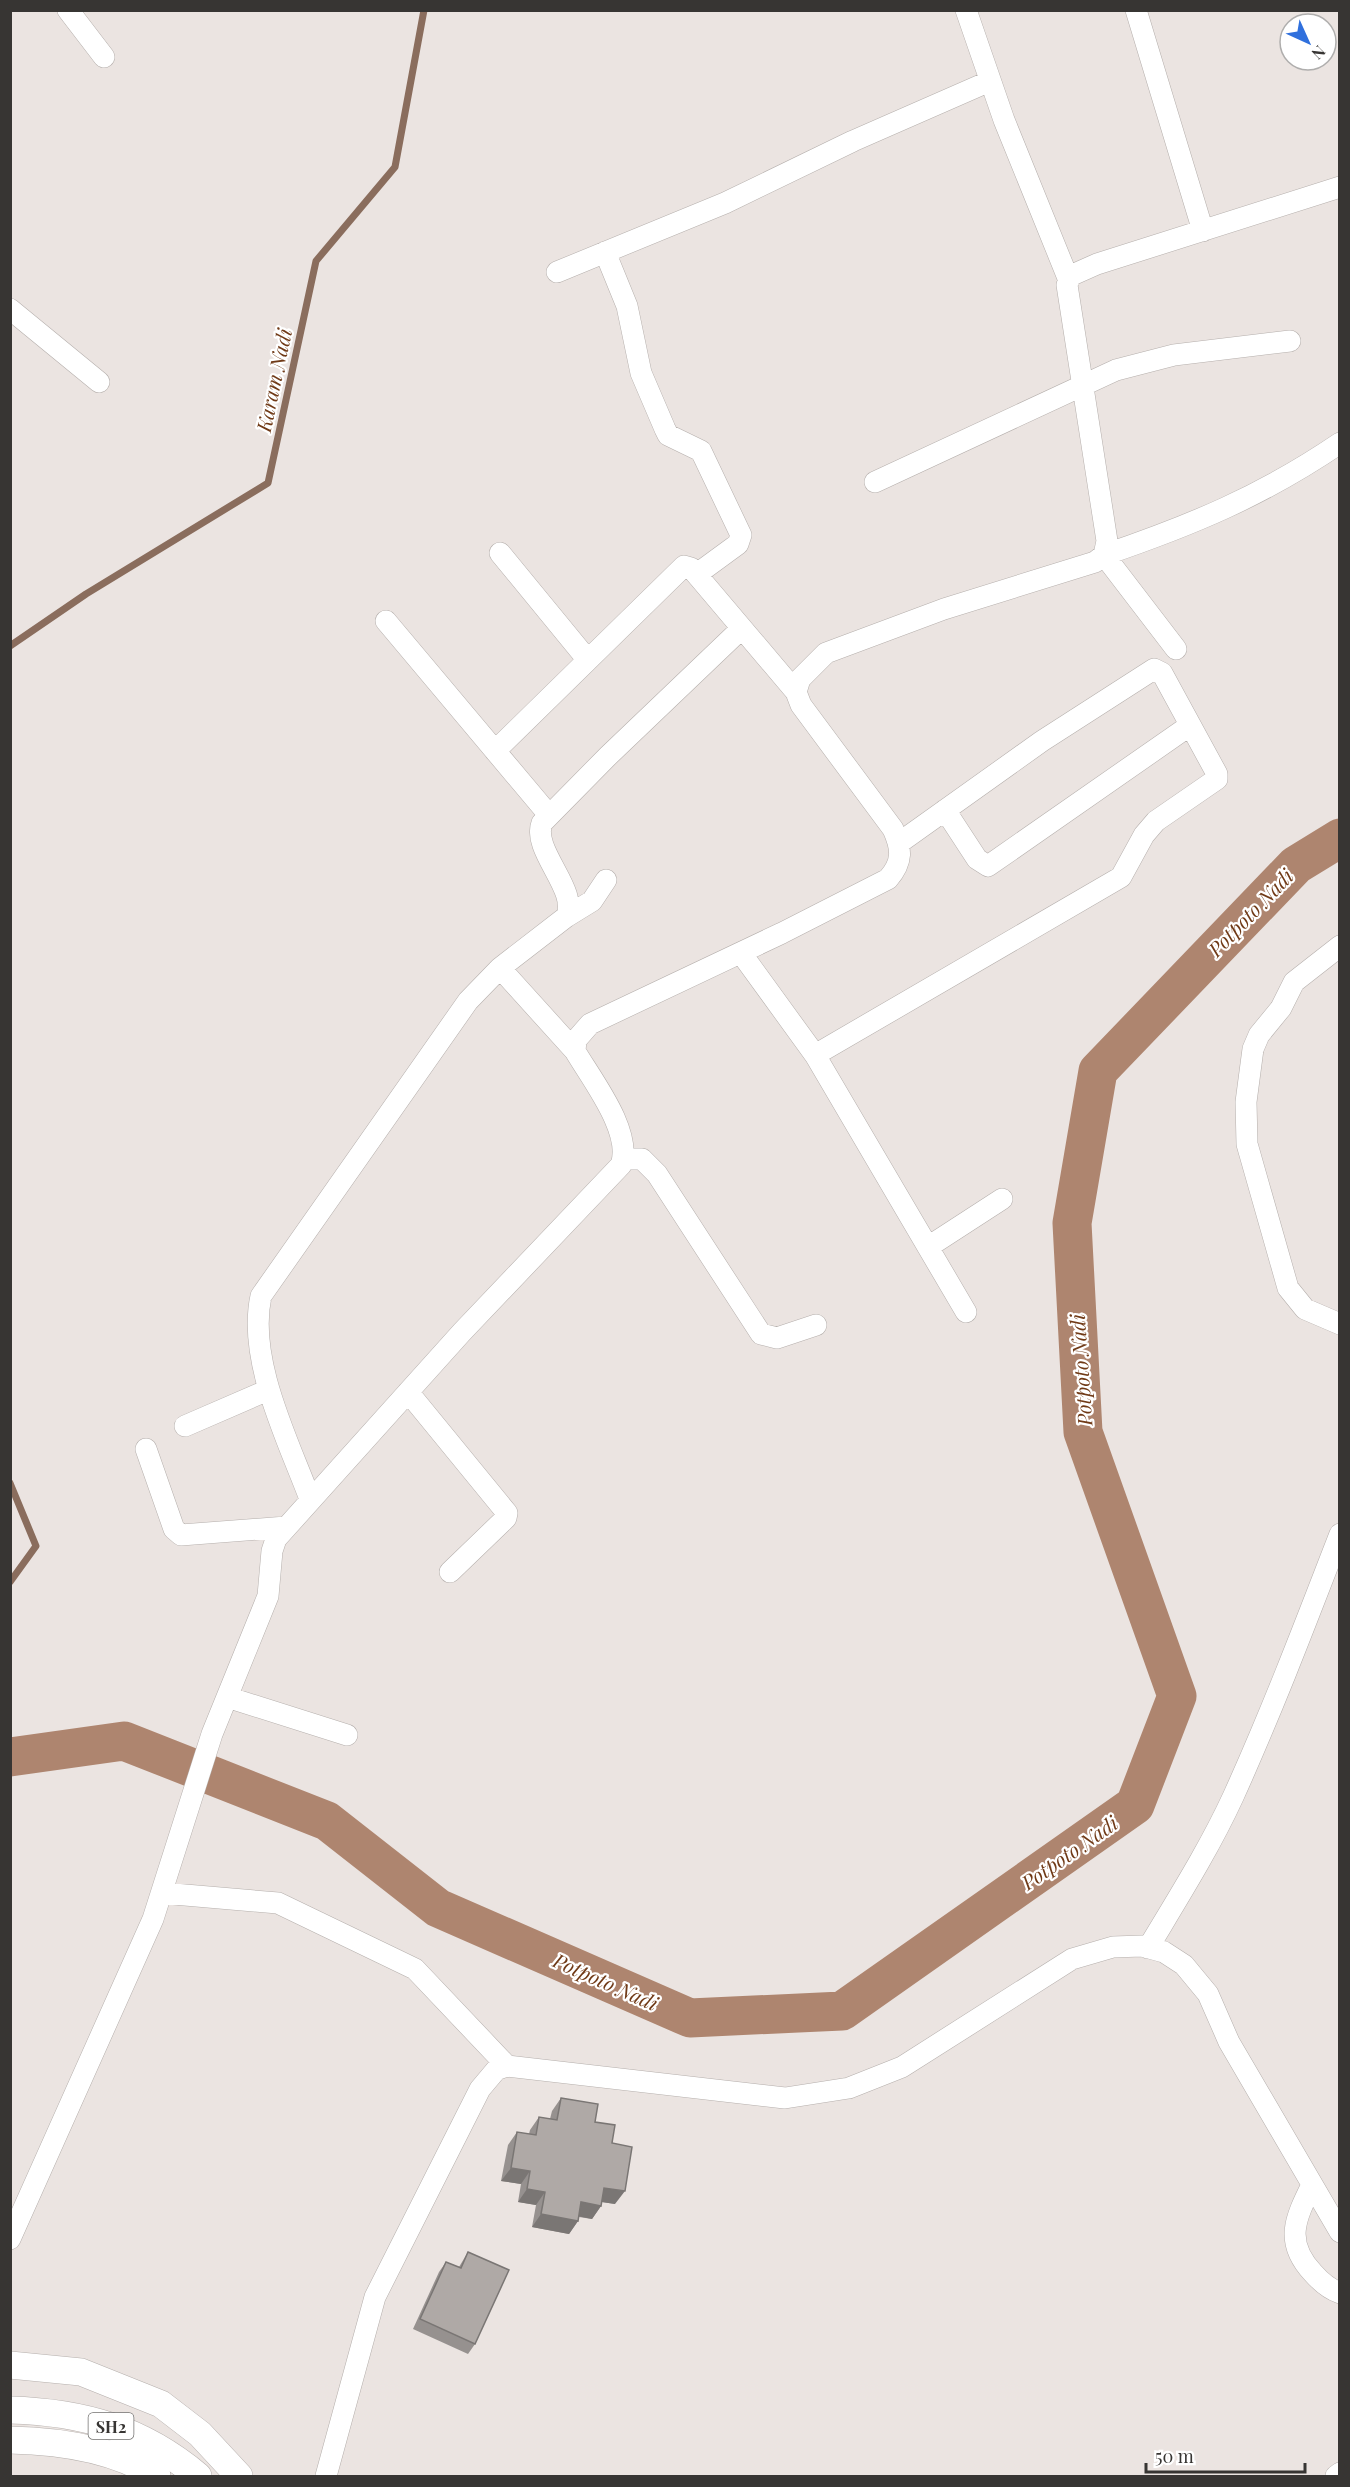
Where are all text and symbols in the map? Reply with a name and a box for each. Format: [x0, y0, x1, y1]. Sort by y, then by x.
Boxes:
north arrow [1278, 12, 1338, 72]
text: N [1307, 41, 1330, 65]
water label: Karam Nadi [249, 325, 297, 435]
water label: Potpoto Nadi [1201, 862, 1299, 962]
water label: Potpoto Nadi [1063, 1312, 1097, 1428]
water label: Potpoto Nadi [1015, 1808, 1123, 1896]
water label: Potpoto Nadi [548, 1945, 663, 2016]
road number: SH2 [88, 2413, 134, 2439]
scale bar [1146, 2436, 1305, 2474]
text: 50 m [1155, 2444, 1194, 2468]

